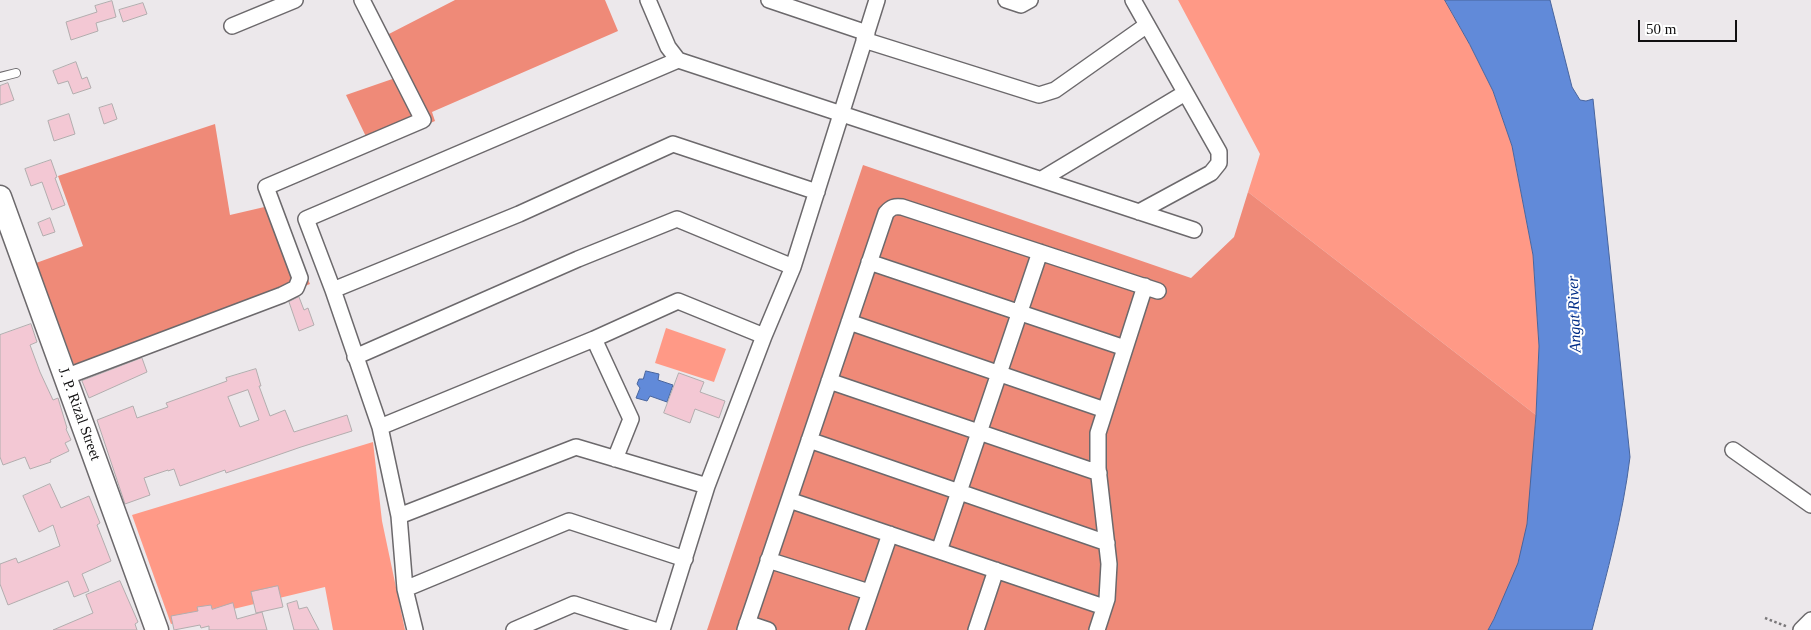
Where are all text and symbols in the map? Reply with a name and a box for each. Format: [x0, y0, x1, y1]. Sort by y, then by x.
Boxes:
scale bar [1641, 10, 1740, 42]
text: 50 m [1646, 21, 1676, 37]
water label: Angat River [1564, 275, 1586, 353]
street label: J. P. Rizal Street [54, 365, 104, 463]

